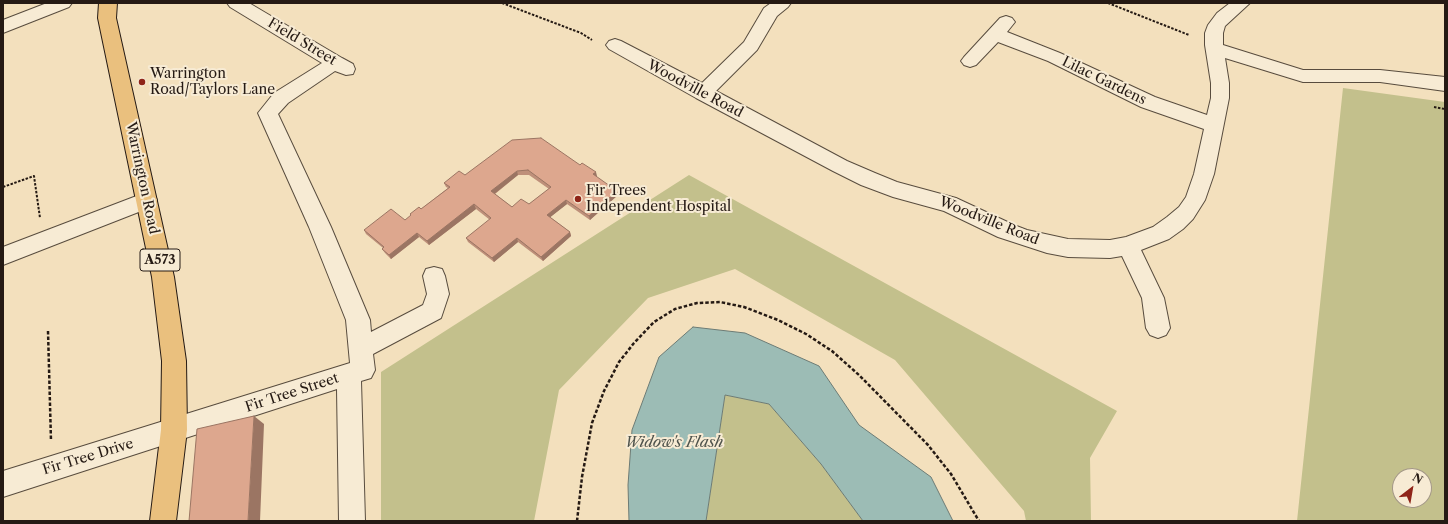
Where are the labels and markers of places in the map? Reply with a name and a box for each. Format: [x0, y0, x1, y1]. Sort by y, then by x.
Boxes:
place label: Warrington Road/Taylors Lane [150, 66, 275, 98]
marker: Warrington Road/Taylors Lane [137, 77, 147, 87]
place label: Fir Trees Independent Hospital [586, 183, 731, 216]
marker: Fir Trees Independent Hospital [573, 194, 583, 204]

